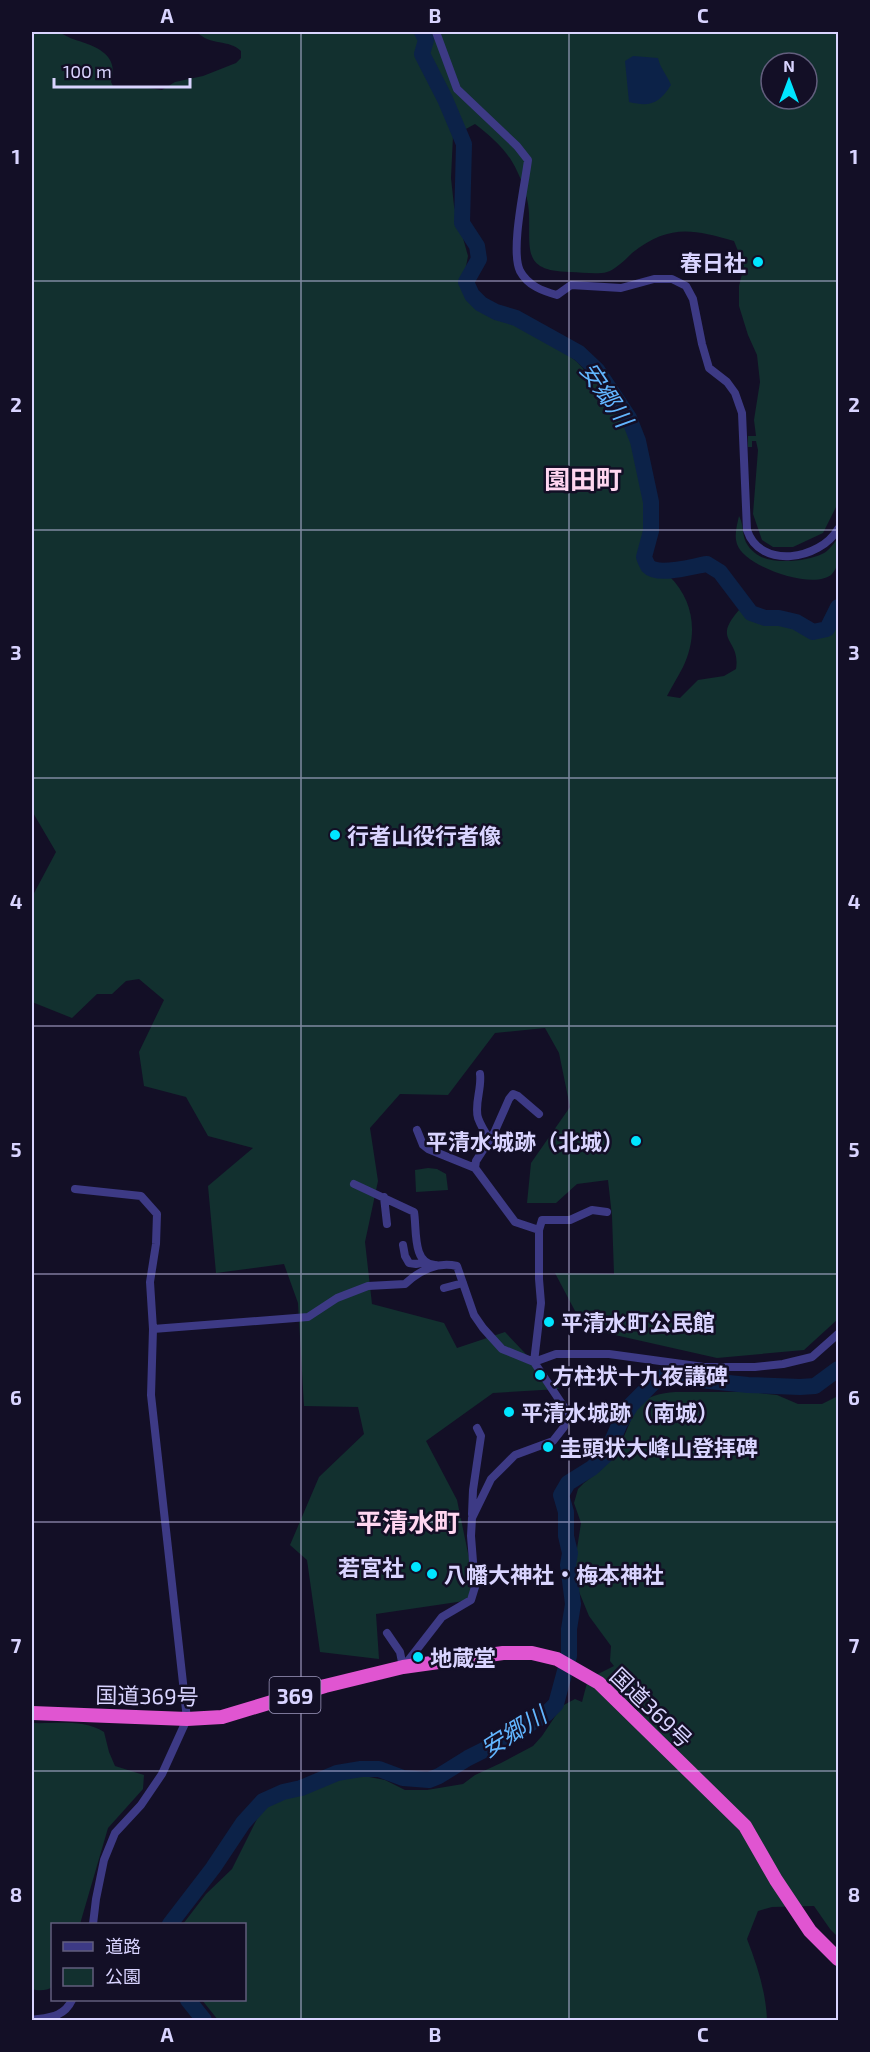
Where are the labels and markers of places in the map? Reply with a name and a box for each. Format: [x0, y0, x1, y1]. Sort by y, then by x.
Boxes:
place label: 春日社 [680, 249, 746, 275]
marker: 春日社 [751, 255, 765, 269]
place label: 行者山役行者像 [347, 822, 501, 848]
marker: 行者山役行者像 [328, 828, 342, 842]
place label: 平清水城跡（北城） [426, 1128, 624, 1154]
marker: 平清水城跡（北城） [629, 1134, 643, 1148]
place label: 平清水町公民館 [561, 1309, 715, 1335]
marker: 平清水町公民館 [542, 1315, 556, 1329]
place label: 方柱状十九夜講碑 [552, 1362, 728, 1388]
marker: 方柱状十九夜講碑 [533, 1368, 547, 1382]
place label: 平清水城跡（南城） [521, 1399, 719, 1425]
marker: 平清水城跡（南城） [502, 1405, 516, 1419]
place label: 圭頭状大峰山登拝碑 [560, 1434, 758, 1460]
marker: 圭頭状大峰山登拝碑 [541, 1440, 555, 1454]
place label: 若宮社 [338, 1554, 404, 1580]
marker: 若宮社 [409, 1560, 423, 1574]
place label: 八幡大神社・梅本神社 [444, 1561, 664, 1587]
marker: 八幡大神社・梅本神社 [425, 1567, 439, 1581]
place label: 地蔵堂 [430, 1644, 496, 1670]
marker: 地蔵堂 [411, 1650, 425, 1664]

